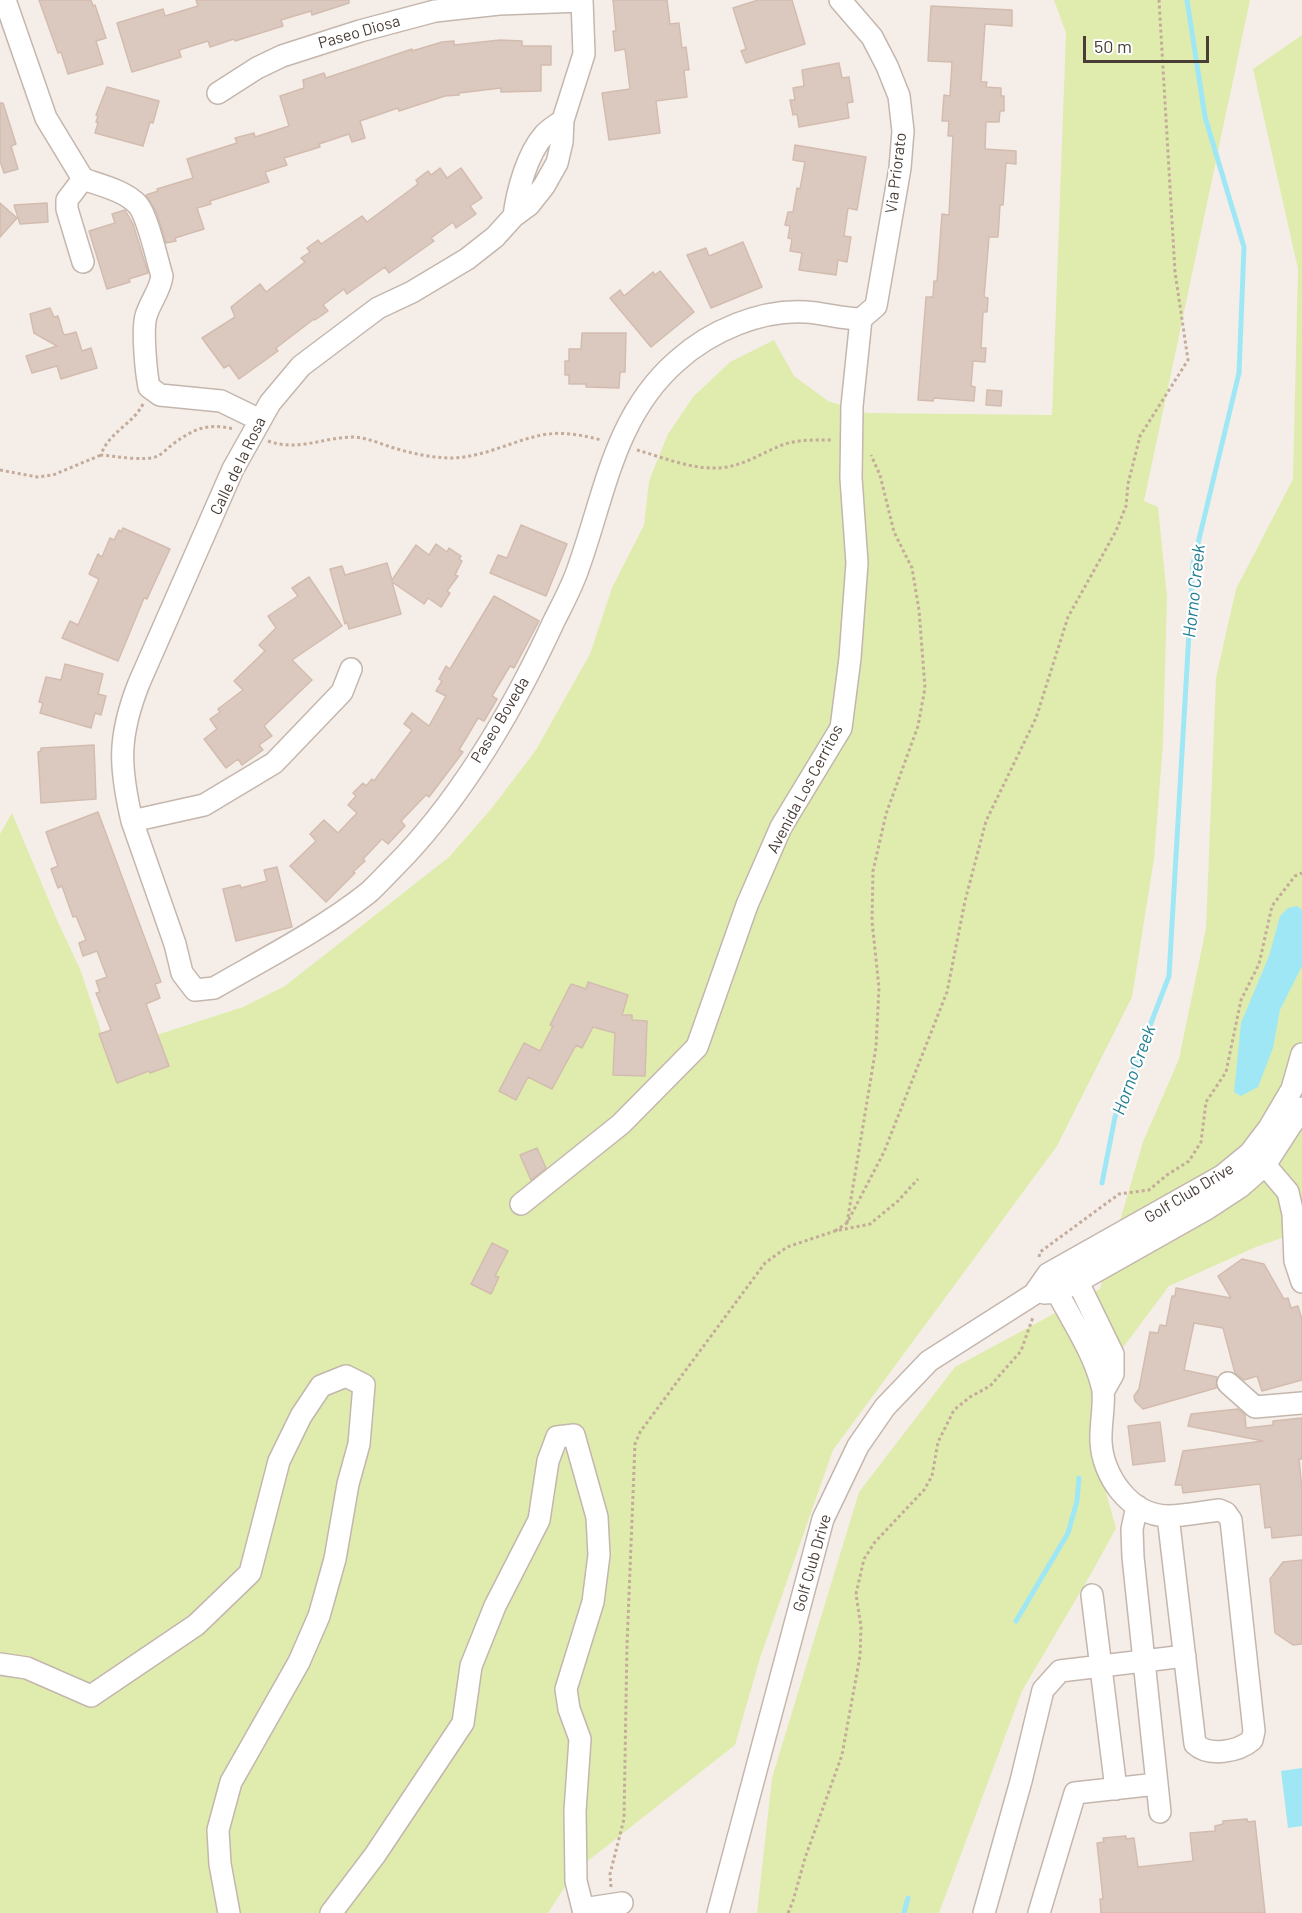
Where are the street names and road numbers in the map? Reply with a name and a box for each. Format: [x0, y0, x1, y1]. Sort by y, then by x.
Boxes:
street label: Paseo Diosa [316, 11, 402, 53]
street label: Via Priorato [882, 132, 910, 214]
street label: Calle de la Rosa [206, 414, 270, 518]
street label: Paseo Boveda [467, 674, 533, 766]
street label: Avenida Los Cerritos [763, 722, 847, 856]
street label: Golf Club Drive [1141, 1159, 1237, 1227]
street label: Golf Club Drive [789, 1512, 835, 1614]

